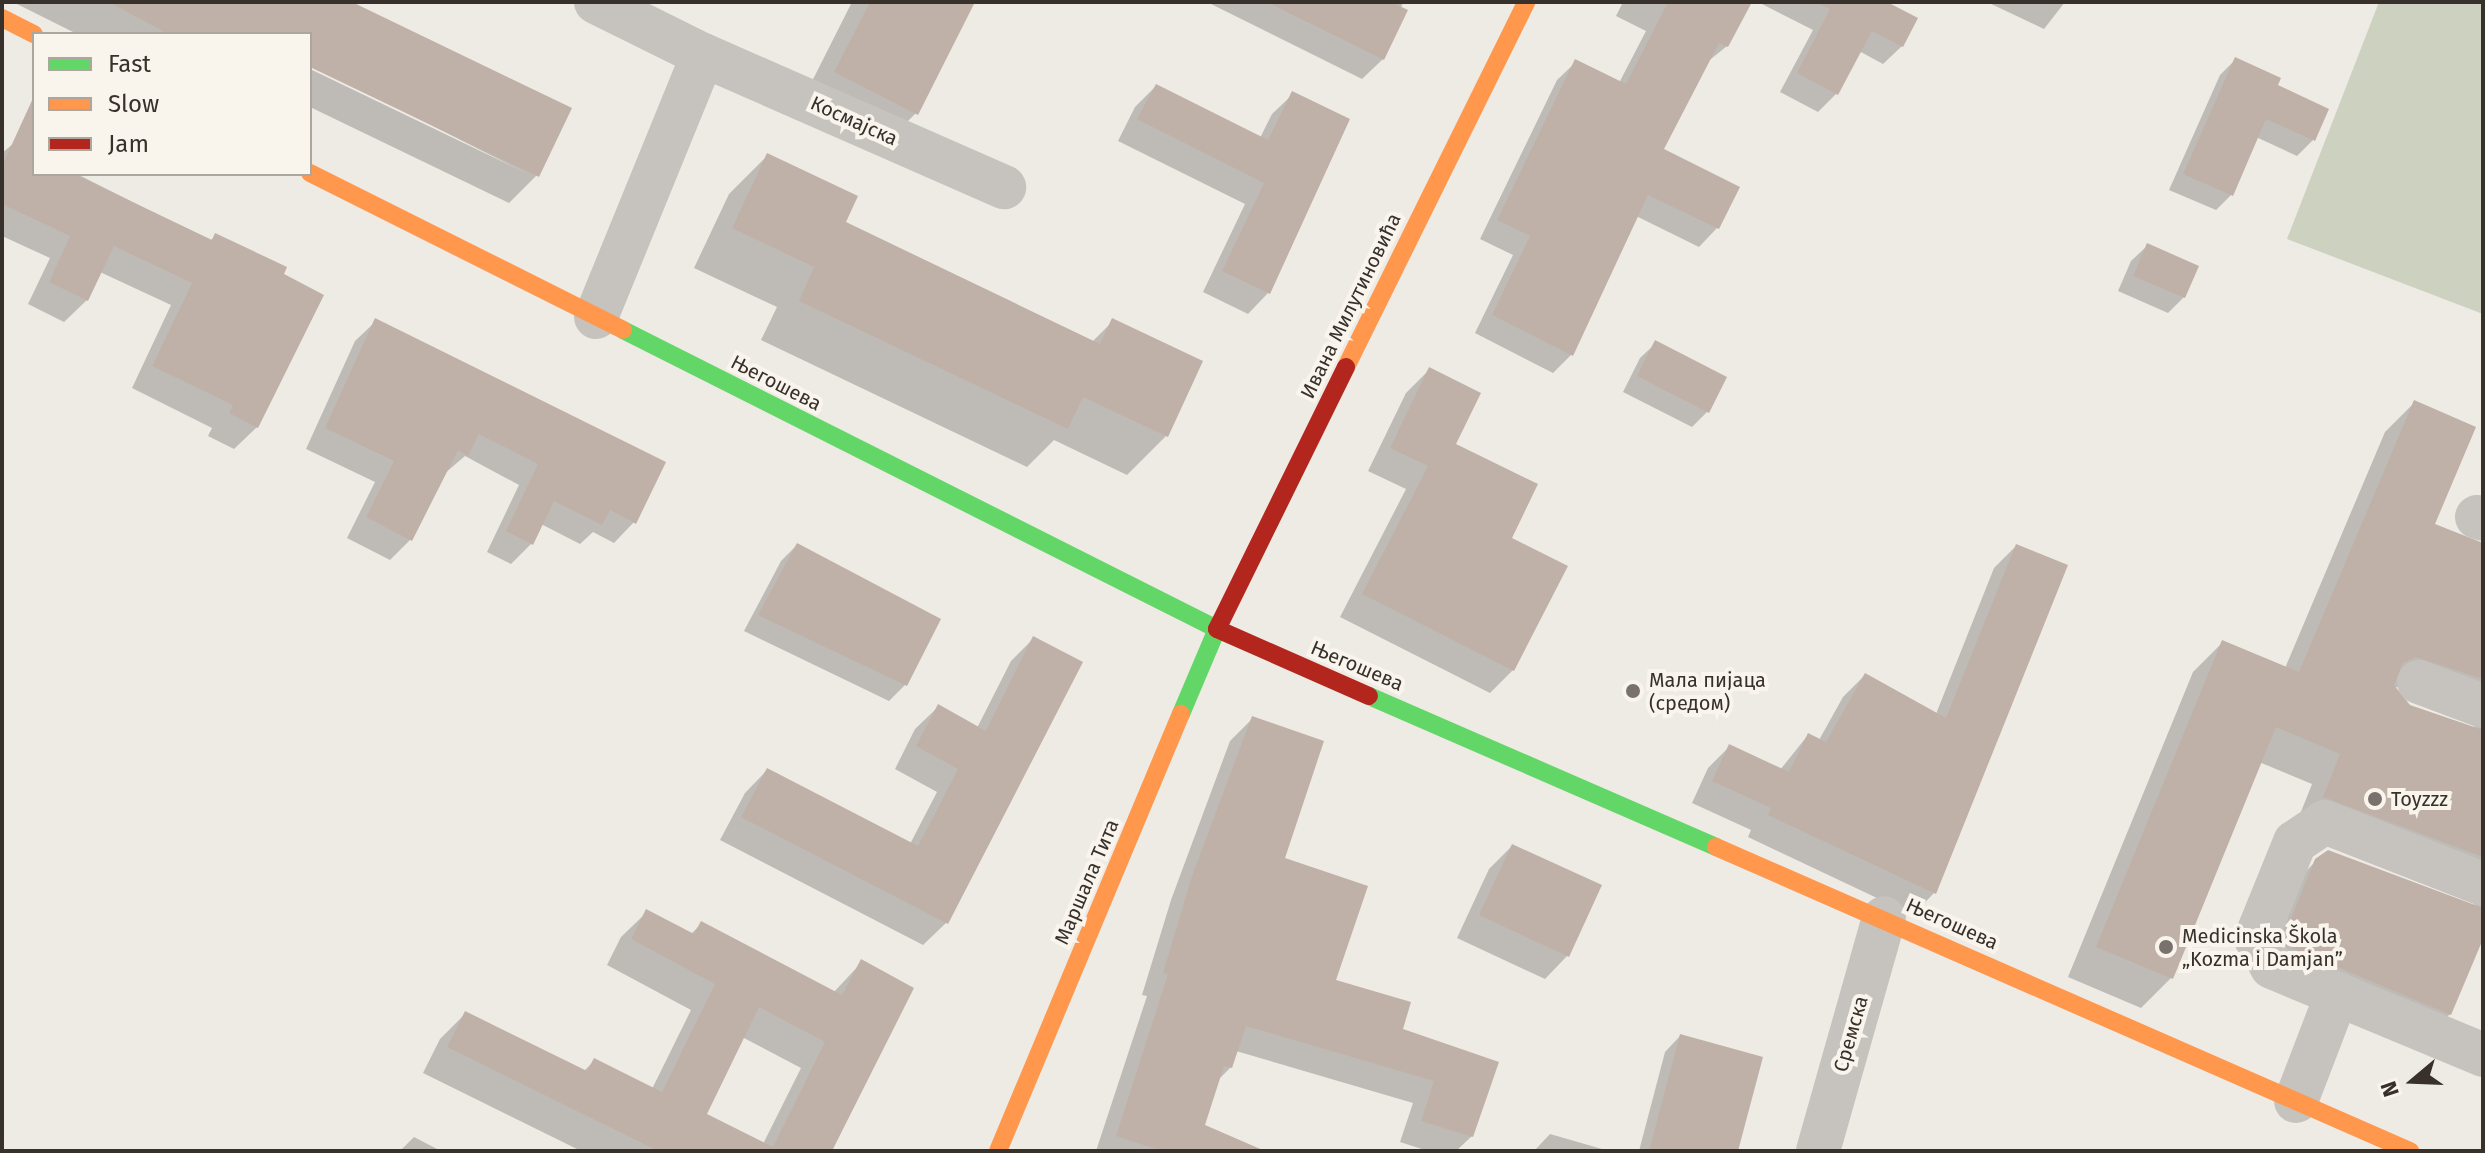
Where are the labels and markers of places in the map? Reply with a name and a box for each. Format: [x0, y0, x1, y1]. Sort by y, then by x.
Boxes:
place label: Мала пијаца (средом) [1649, 668, 1766, 715]
marker: Мала пијаца (средом) [1624, 682, 1642, 700]
place label: Toyzzz [2391, 787, 2448, 811]
marker: Toyzzz [2366, 790, 2384, 808]
place label: Medicinska Škola „Kozma i Damjan” [2182, 924, 2343, 971]
marker: Medicinska Škola „Kozma i Damjan” [2157, 938, 2175, 956]

